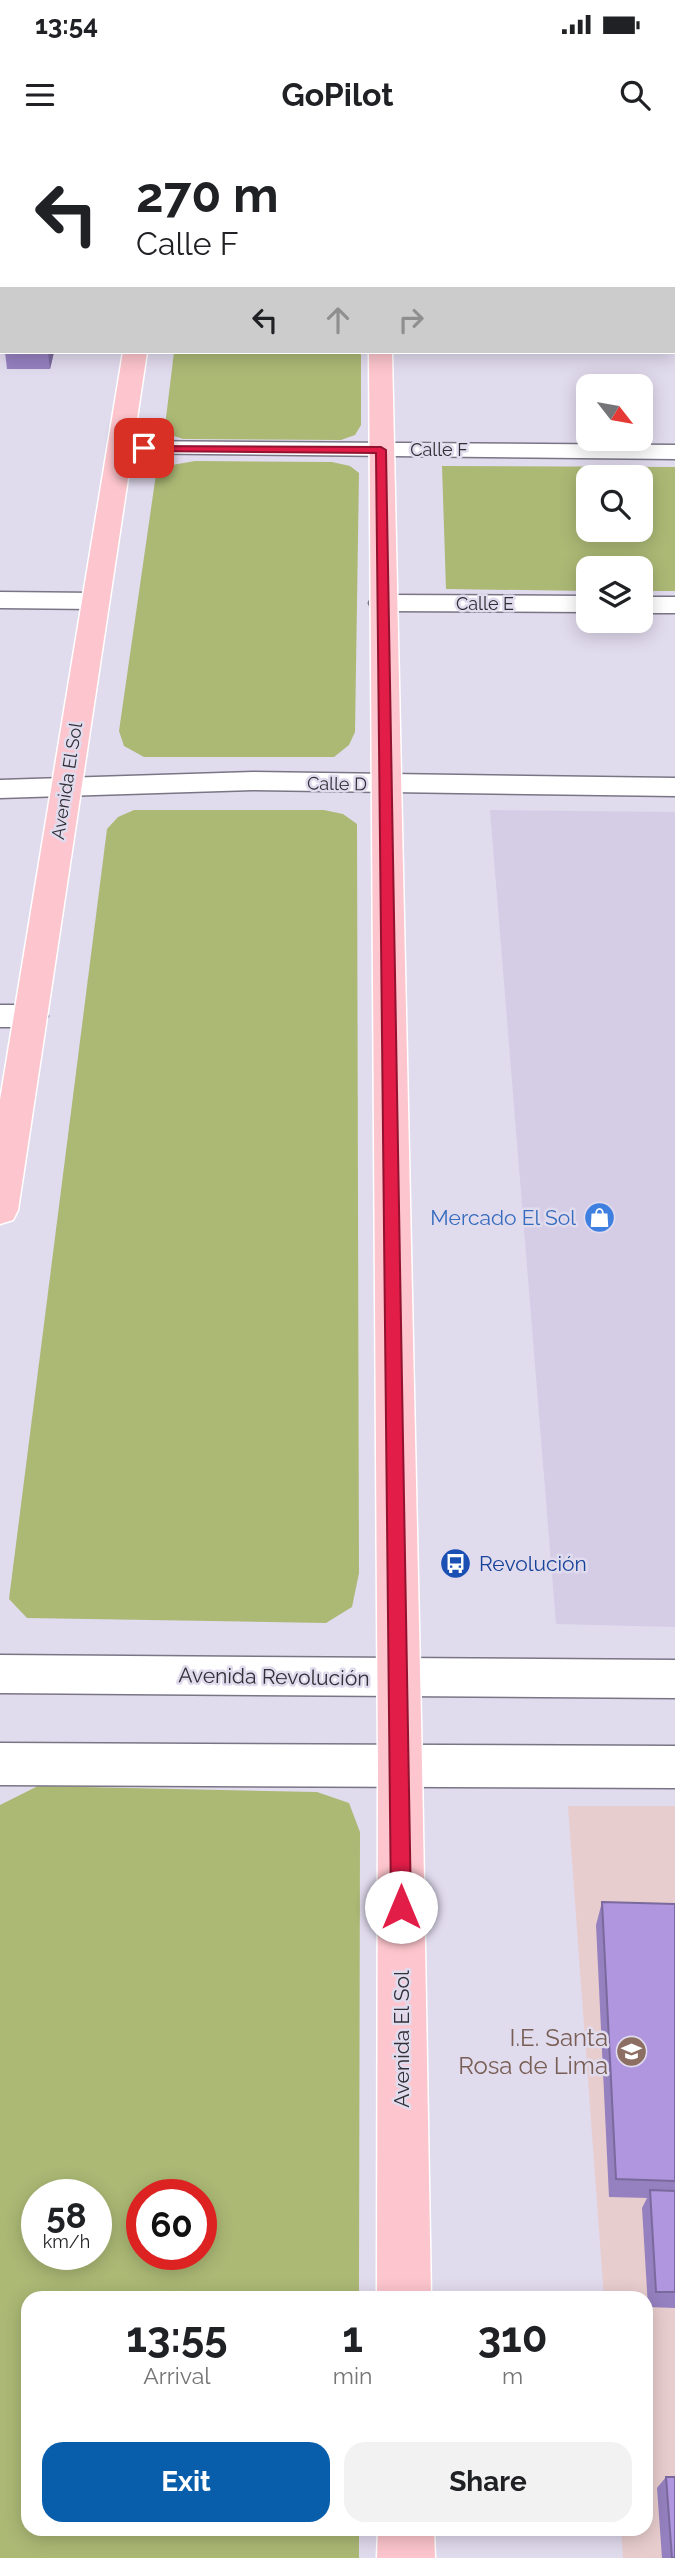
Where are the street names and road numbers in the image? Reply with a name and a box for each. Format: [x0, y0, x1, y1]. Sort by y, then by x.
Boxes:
street label: Calle F [410, 439, 468, 460]
street label: Calle E [456, 593, 514, 614]
street label: Avenida El Sol [47, 721, 86, 841]
street label: Calle D [307, 772, 367, 795]
street label: Avenida Revolución [178, 1662, 370, 1691]
street label: Avenida El Sol [389, 1970, 414, 2108]

